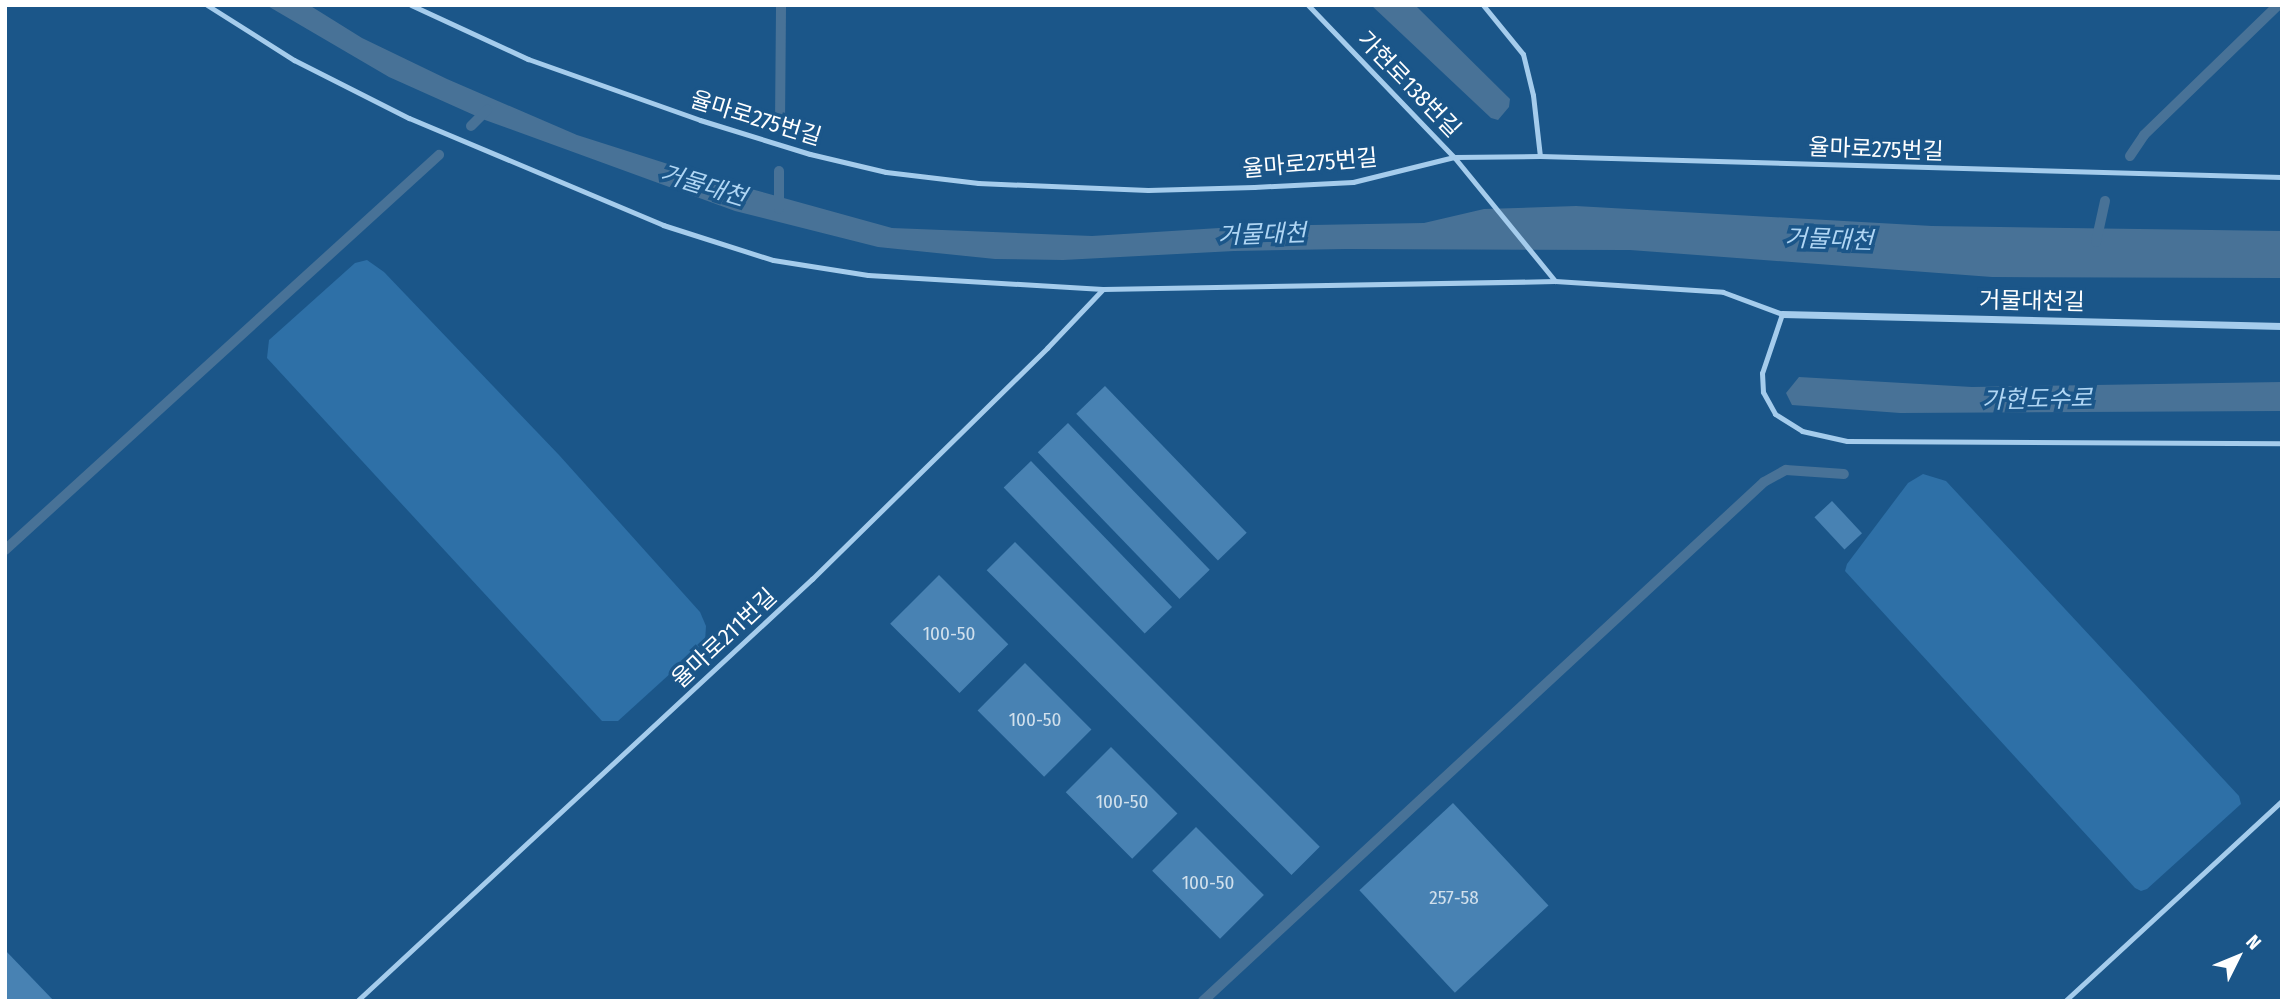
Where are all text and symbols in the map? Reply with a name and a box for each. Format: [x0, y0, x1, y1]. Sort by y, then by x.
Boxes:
street label: 가현로138번길 [1352, 25, 1466, 143]
street label: 율마로275번길 [687, 85, 825, 151]
street label: 율마로275번길 [1808, 133, 1944, 165]
street label: 율마로275번길 [1241, 143, 1379, 183]
water label: 거물대천 [657, 159, 749, 213]
water label: 거물대천 [1217, 219, 1307, 251]
water label: 거물대천 [1784, 224, 1874, 256]
street label: 거물대천길 [1979, 286, 2085, 316]
water label: 가현도수로 [1982, 385, 2092, 415]
street label: 율마로211번길 [666, 583, 782, 693]
house number: 100-50 [923, 623, 975, 645]
house number: 100-50 [1009, 709, 1061, 731]
house number: 100-50 [1096, 791, 1148, 813]
house number: 100-50 [1182, 872, 1234, 894]
house number: 257-58 [1429, 887, 1479, 909]
north arrow [2203, 922, 2273, 992]
text: N [2241, 930, 2266, 954]

